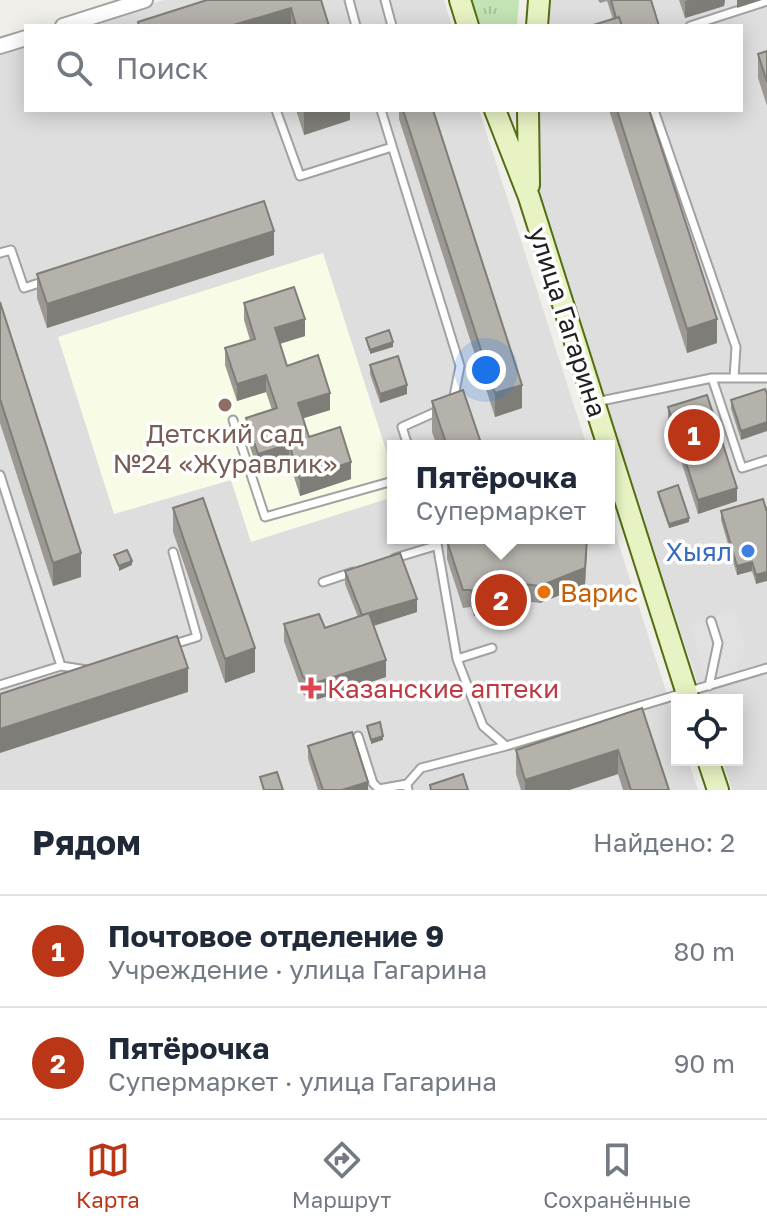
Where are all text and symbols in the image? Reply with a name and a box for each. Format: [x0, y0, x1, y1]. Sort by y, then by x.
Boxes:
search box [24, 24, 743, 112]
icon: search [52, 46, 96, 90]
text: Поиск [116, 50, 208, 86]
street label: улица Гагарина [523, 223, 613, 421]
your location [466, 350, 506, 390]
marker: Детский сад №24 «Журавлик» [216, 396, 234, 414]
pin: 1 [668, 405, 720, 465]
place label: Детский сад №24 «Журавлик» [113, 418, 337, 479]
popup [387, 440, 615, 544]
text: Пятёрочка [416, 459, 577, 495]
text: Супермаркет [416, 495, 586, 526]
place label: Хыял [666, 536, 732, 567]
marker: Хыял [739, 542, 757, 560]
pin: 2 [475, 570, 527, 630]
place label: Варис [560, 577, 638, 608]
marker: Варис [535, 583, 553, 601]
place label: Казанские аптеки [327, 673, 559, 704]
marker: Казанские аптеки [302, 679, 320, 697]
map controls [671, 694, 743, 766]
button: locate [671, 694, 743, 766]
text: Рядом [32, 822, 141, 862]
text: Найдено: 2 [593, 827, 735, 858]
text: Почтовое отделение 9 [108, 918, 444, 954]
text: 1 [51, 936, 65, 967]
text: 80 m [674, 936, 735, 967]
text: Учреждение · улица Гагарина [108, 954, 487, 985]
text: Пятёрочка [108, 1030, 269, 1066]
text: 2 [50, 1048, 66, 1079]
text: 90 m [674, 1048, 735, 1079]
text: Супермаркет · улица Гагарина [108, 1066, 497, 1097]
tab: Карта [76, 1138, 140, 1213]
tab: Маршрут [292, 1138, 391, 1213]
tab: Сохранённые [543, 1138, 691, 1213]

